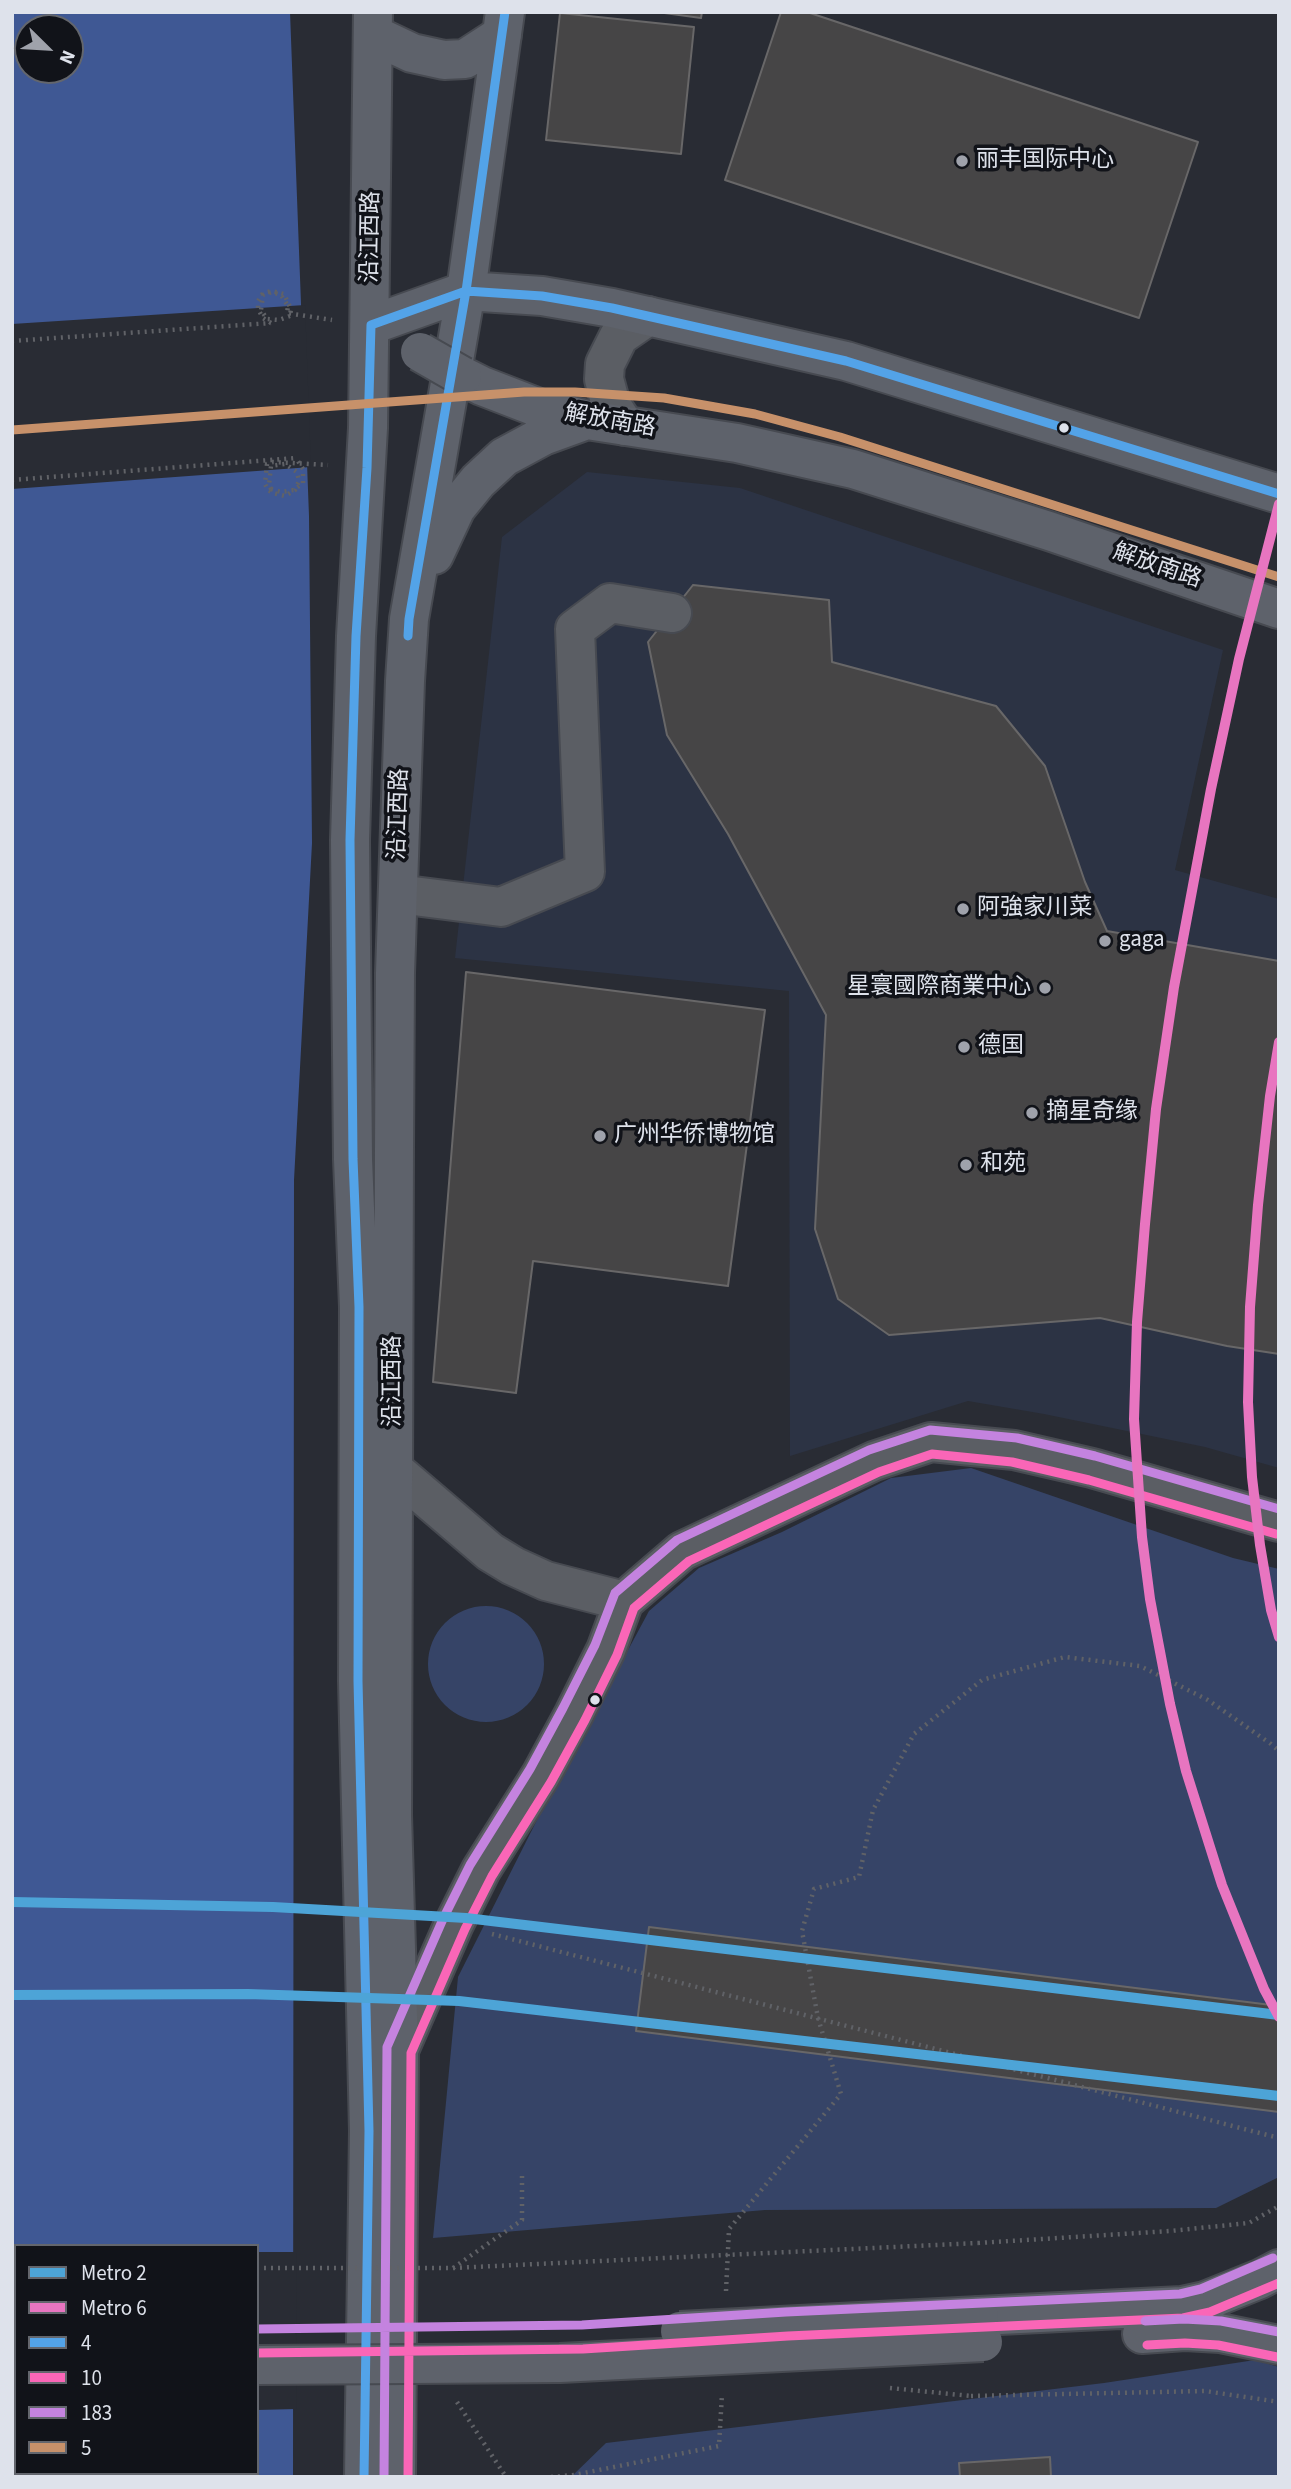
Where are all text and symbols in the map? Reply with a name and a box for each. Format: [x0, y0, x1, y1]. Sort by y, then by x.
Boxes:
north arrow [14, 14, 84, 84]
text: N [52, 46, 82, 68]
place label: 丽丰国际中心 [976, 147, 1114, 175]
marker: 丽丰国际中心 [954, 153, 970, 169]
street label: 沿江西路 [357, 191, 387, 283]
street label: 解放南路 [562, 400, 658, 444]
unlabelled marker [1057, 421, 1071, 435]
street label: 解放南路 [1109, 539, 1205, 595]
street label: 沿江西路 [385, 768, 415, 860]
place label: 阿強家川菜 [977, 895, 1092, 923]
marker: 阿強家川菜 [955, 901, 971, 917]
place label: gaga [1119, 927, 1165, 955]
marker: gaga [1097, 933, 1113, 949]
place label: 星寰國際商業中心 [847, 974, 1031, 1002]
marker: 星寰國際商業中心 [1037, 980, 1053, 996]
place label: 德国 [978, 1033, 1024, 1061]
marker: 德国 [956, 1039, 972, 1055]
place label: 摘星奇缘 [1046, 1099, 1138, 1127]
marker: 摘星奇缘 [1024, 1105, 1040, 1121]
place label: 广州华侨博物馆 [614, 1122, 775, 1150]
marker: 广州华侨博物馆 [592, 1128, 608, 1144]
place label: 和苑 [980, 1151, 1026, 1179]
marker: 和苑 [958, 1157, 974, 1173]
street label: 沿江西路 [380, 1335, 408, 1427]
unlabelled marker [588, 1693, 602, 1707]
legend [14, 2244, 259, 2475]
text: Metro 2 [81, 2258, 147, 2288]
text: Metro 6 [81, 2293, 147, 2323]
text: 4 [81, 2328, 91, 2358]
text: 10 [81, 2363, 102, 2393]
text: 183 [81, 2398, 112, 2428]
text: 5 [81, 2433, 91, 2463]

